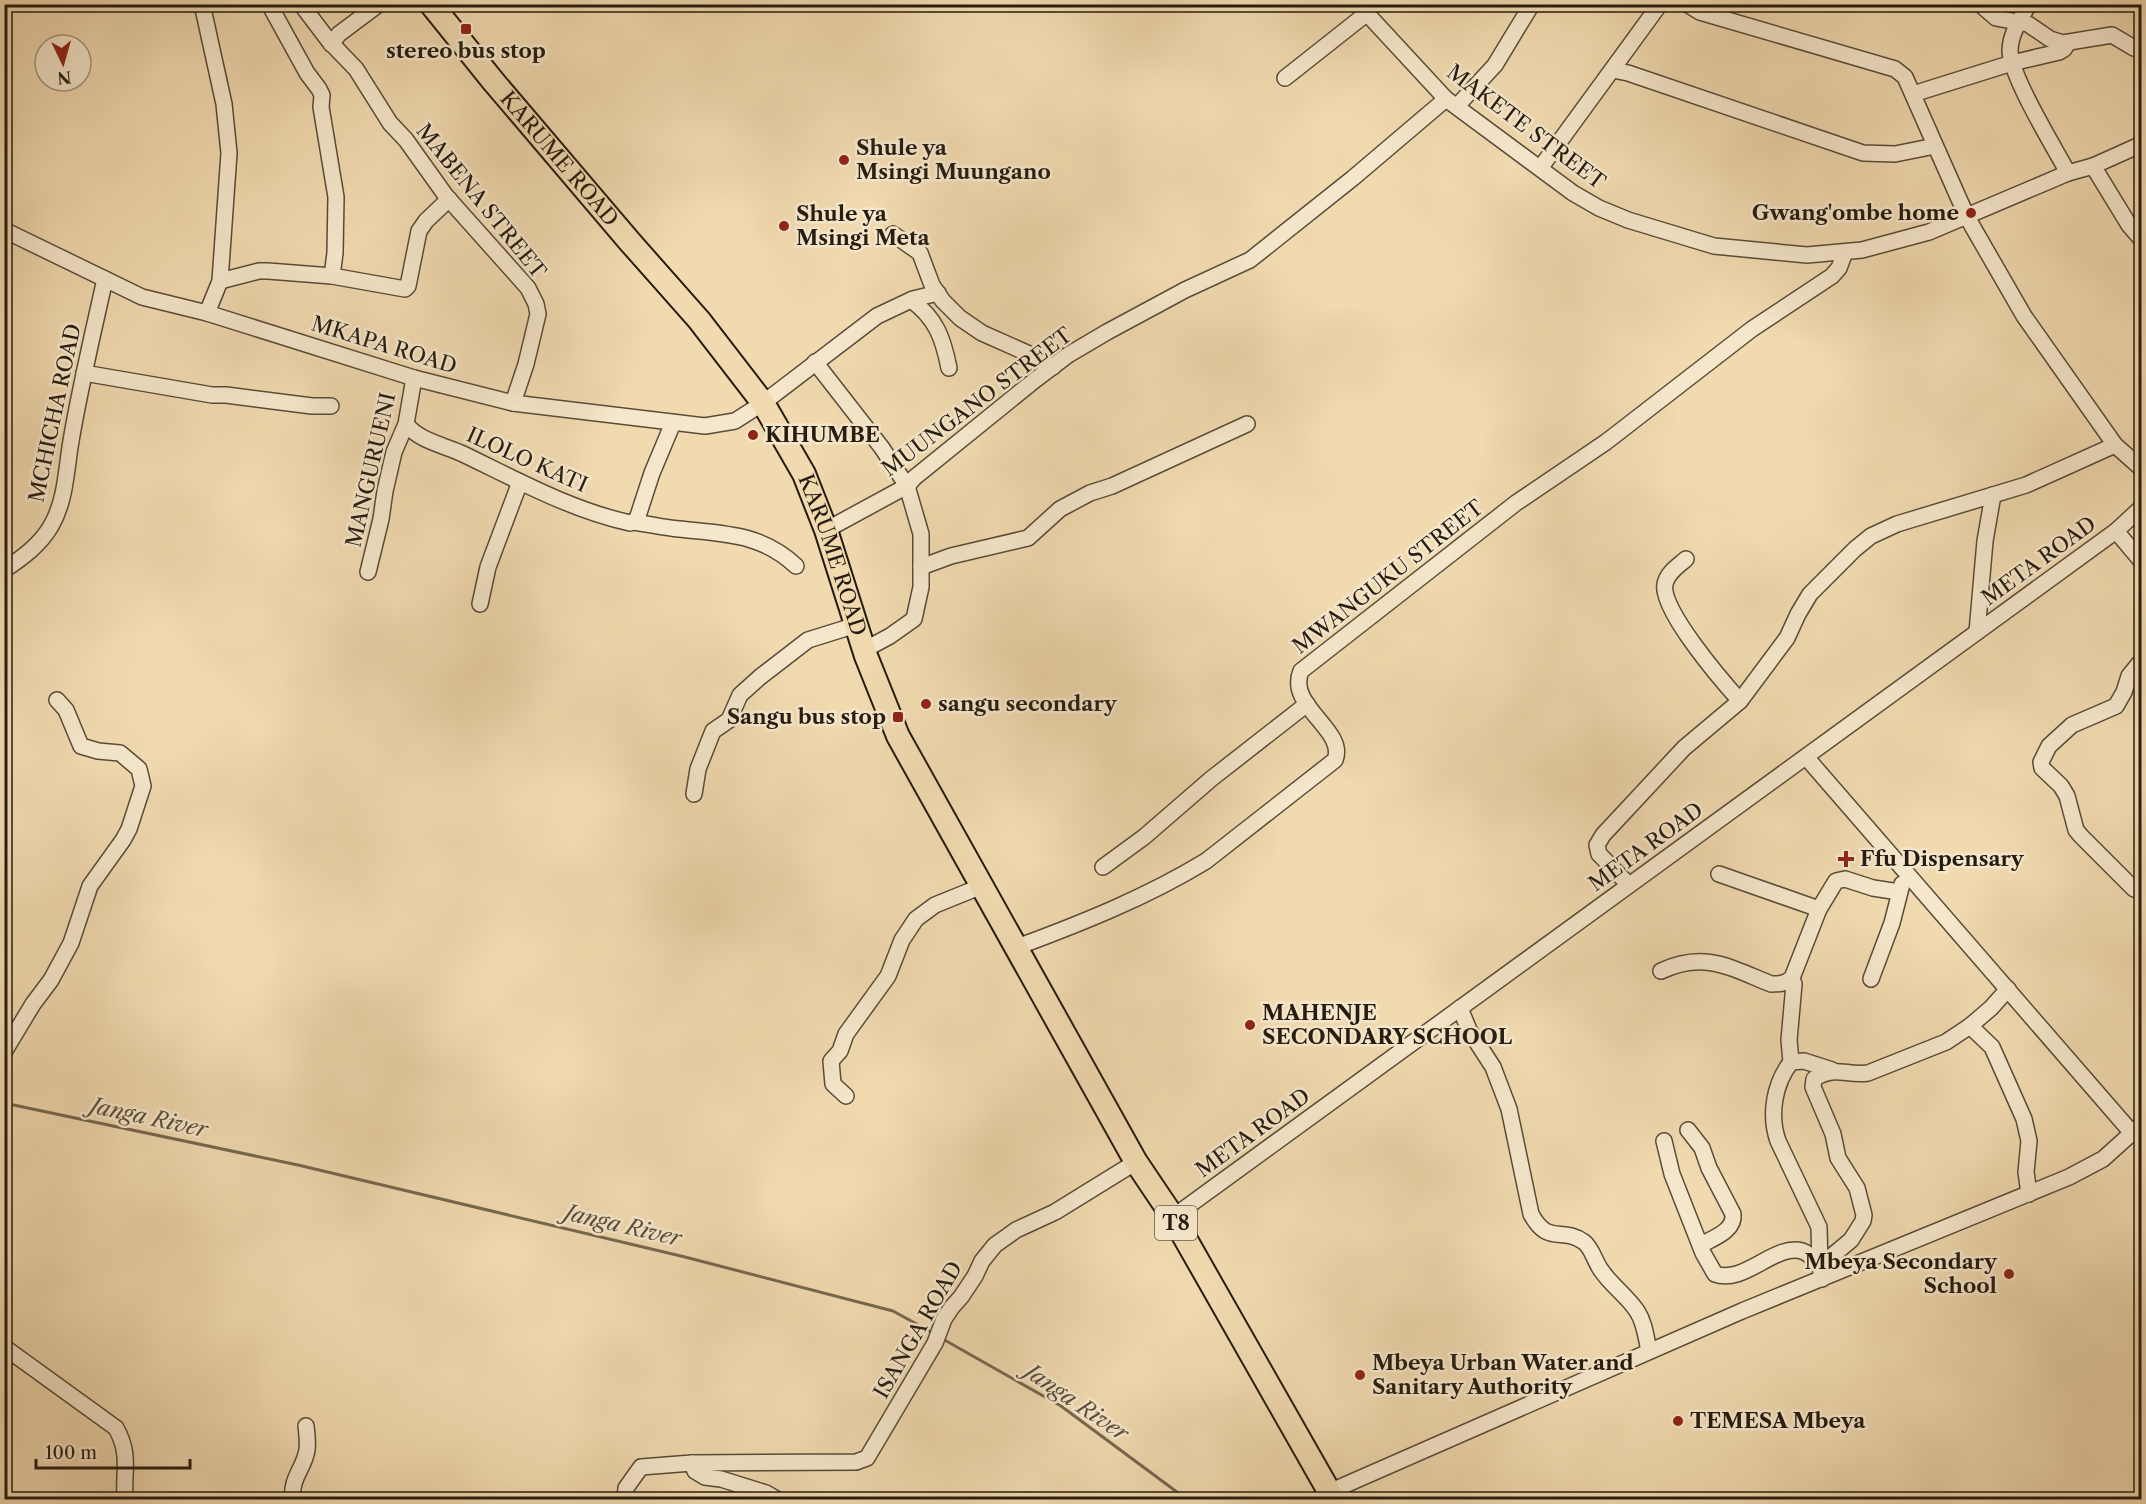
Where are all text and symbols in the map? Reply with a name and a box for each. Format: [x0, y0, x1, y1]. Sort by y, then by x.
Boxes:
marker: stereo bus stop [459, 22, 473, 36]
north arrow [33, 33, 93, 93]
place label: stereo bus stop [386, 38, 546, 63]
street label: MAKETE STREET [1442, 59, 1611, 194]
text: N [56, 67, 72, 89]
street label: KARUME ROAD [495, 86, 624, 231]
street label: MABENA STREET [411, 118, 552, 283]
place label: Shule ya Msingi Muungano [856, 135, 1051, 184]
marker: Shule ya Msingi Muungano [837, 153, 851, 167]
place label: Gwang'ombe home [1752, 200, 1959, 225]
place label: Shule ya Msingi Meta [796, 201, 930, 250]
marker: Gwang'ombe home [1964, 206, 1978, 220]
marker: Shule ya Msingi Meta [777, 219, 791, 233]
street label: MKAPA ROAD [308, 311, 460, 379]
street label: MCHICHA ROAD [23, 321, 86, 504]
street label: MUUNGANO STREET [877, 322, 1077, 481]
street label: MANGURUENI [341, 390, 400, 550]
street label: ILOLO KATI [463, 422, 592, 497]
place label: KIHUMBE [765, 422, 880, 447]
marker: KIHUMBE [746, 428, 760, 442]
street label: KARUME ROAD [793, 470, 872, 639]
street label: MWANGUKU STREET [1287, 494, 1488, 659]
street label: META ROAD [1977, 511, 2101, 610]
place label: sangu secondary [938, 691, 1118, 716]
marker: sangu secondary [919, 697, 933, 711]
place label: Sangu bus stop [727, 704, 886, 729]
marker: Sangu bus stop [891, 710, 905, 724]
street label: META ROAD [1584, 797, 1708, 896]
place label: Ffu Dispensary [1860, 846, 2025, 871]
marker: Ffu Dispensary [1837, 850, 1855, 868]
place label: MAHENJE SECONDARY SCHOOL [1262, 1000, 1513, 1049]
marker: MAHENJE SECONDARY SCHOOL [1243, 1018, 1257, 1032]
street label: META ROAD [1191, 1083, 1315, 1182]
water label: Janga River [82, 1091, 212, 1143]
water label: Janga River [556, 1198, 686, 1252]
road number: T8 [1155, 1206, 1197, 1240]
place label: Mbeya Secondary School [1805, 1249, 1998, 1298]
street label: ISANGA ROAD [868, 1257, 967, 1403]
marker: Mbeya Secondary School [2002, 1267, 2016, 1281]
place label: Mbeya Urban Water and Sanitary Authority [1372, 1350, 1634, 1399]
water label: Janga River [1015, 1354, 1135, 1448]
marker: Mbeya Urban Water and Sanitary Authority [1353, 1368, 1367, 1382]
place label: TEMESA Mbeya [1690, 1408, 1866, 1433]
marker: TEMESA Mbeya [1671, 1414, 1685, 1428]
scale bar [36, 1432, 190, 1470]
text: 100 m [45, 1442, 97, 1464]

